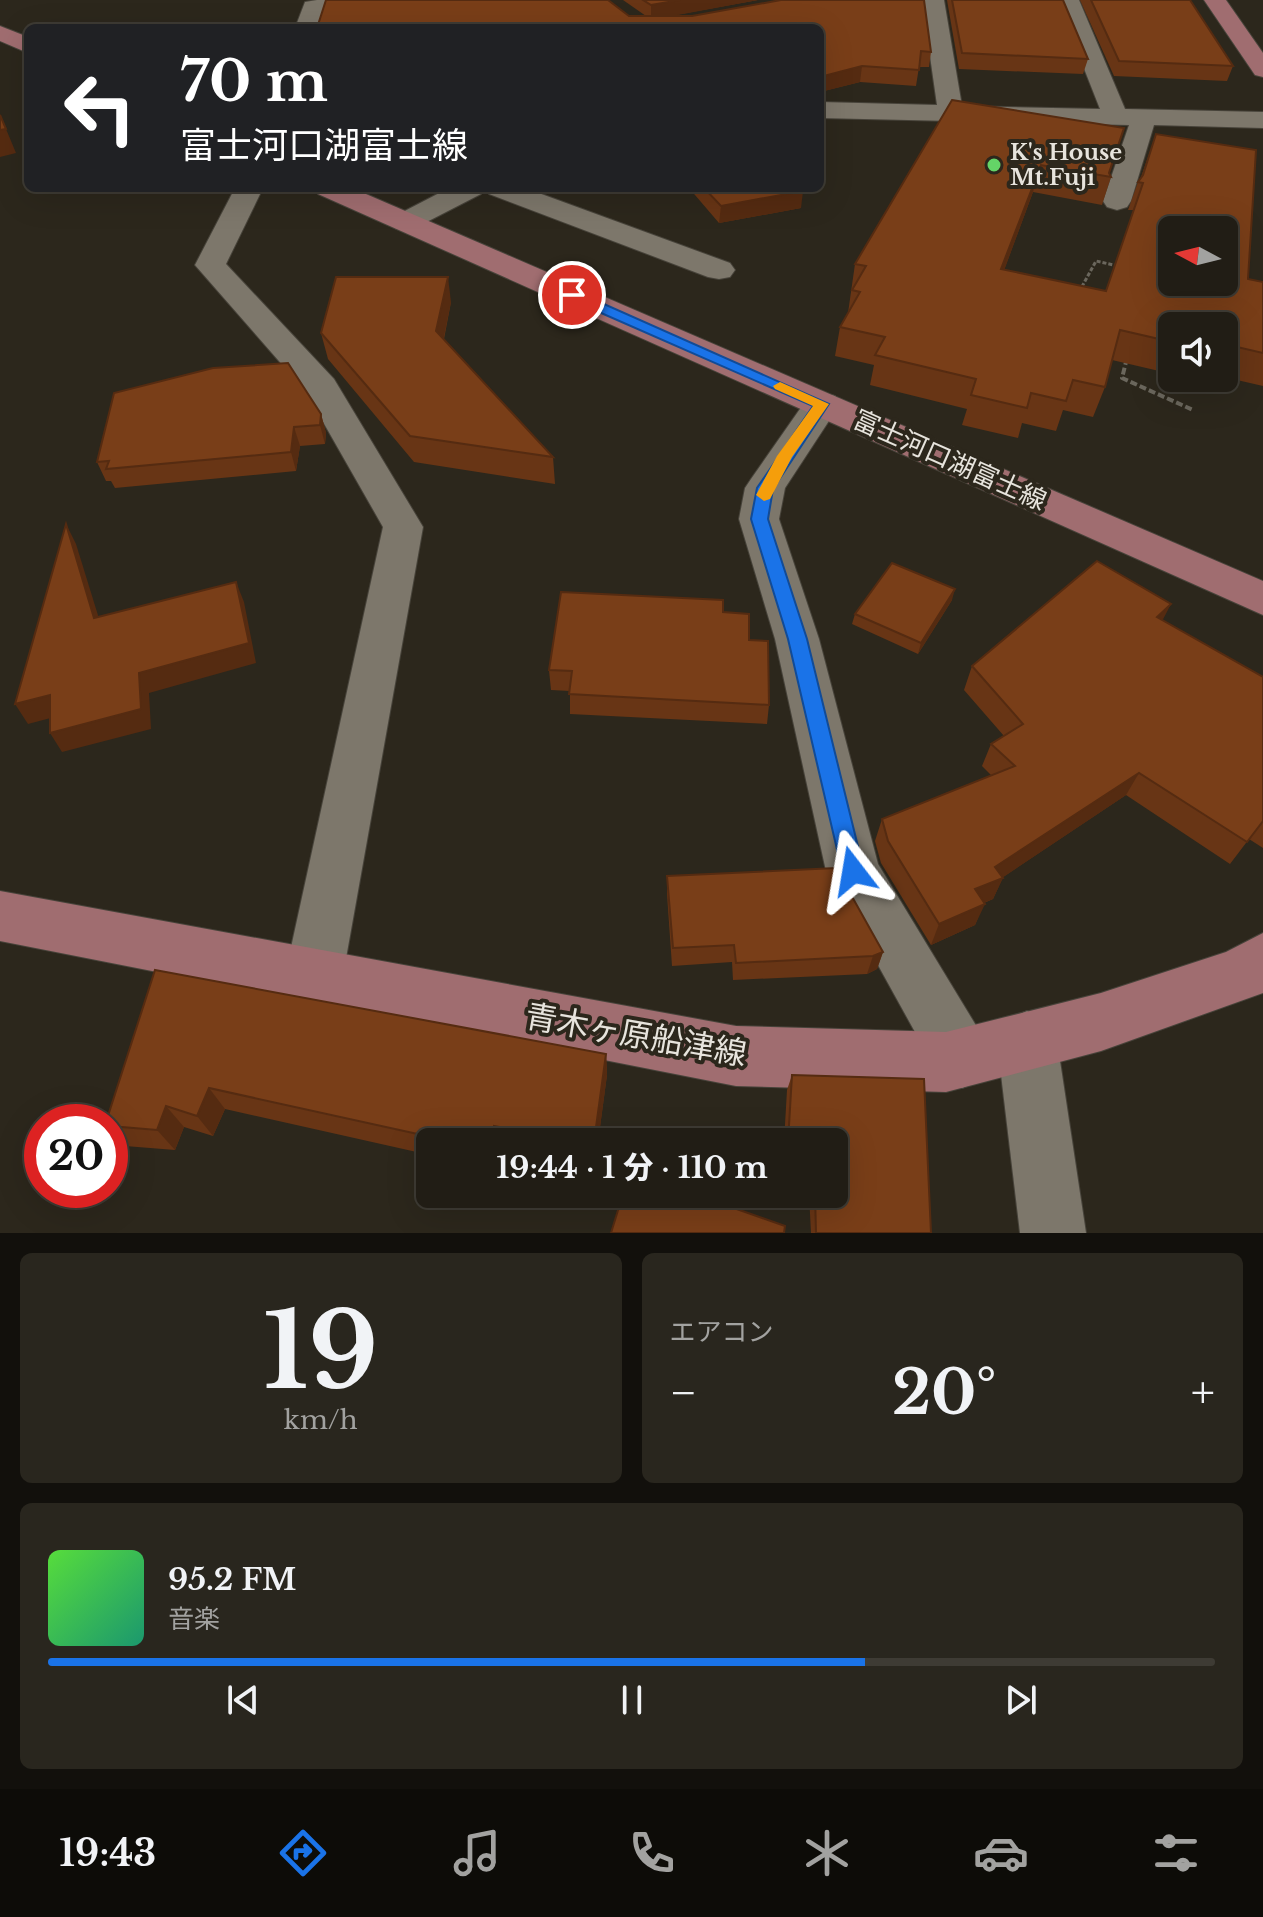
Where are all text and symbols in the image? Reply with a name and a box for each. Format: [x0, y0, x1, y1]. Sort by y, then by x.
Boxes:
text: 70 m [180, 47, 328, 116]
icon: left [48, 56, 152, 160]
text: 富士河口湖富士線 [180, 123, 468, 168]
place label: K's House Mt.Fuji [1010, 139, 1122, 191]
marker: K's House Mt.Fuji [985, 156, 1003, 174]
north arrow [1158, 216, 1238, 296]
map controls [1158, 216, 1238, 392]
pin [538, 261, 606, 329]
icon: arrive [550, 273, 594, 317]
button: sound [1158, 312, 1238, 392]
street label: 富士河口湖富士線 [848, 403, 1052, 517]
position arrow [811, 829, 895, 913]
street label: 青木ヶ原船津線 [522, 996, 750, 1074]
speed limit sign: 20 [24, 1104, 128, 1208]
text: 19:44 · 1 分 · 110 m [496, 1149, 768, 1186]
text: 19 [263, 1287, 378, 1416]
text: エアコン [670, 1316, 774, 1348]
text: 20° [892, 1356, 996, 1430]
text: − [670, 1365, 697, 1420]
text: + [1191, 1365, 1215, 1420]
text: km/h [284, 1404, 358, 1436]
text: 95.2 FM [168, 1561, 296, 1598]
text: 音楽 [168, 1603, 220, 1635]
icon: previous [221, 1678, 265, 1722]
icon: pause [610, 1678, 654, 1722]
icon: next [999, 1678, 1043, 1722]
icon: directions [275, 1825, 331, 1881]
icon: music [449, 1825, 505, 1881]
icon: phone [624, 1825, 680, 1881]
icon: climate [799, 1825, 855, 1881]
icon: car [973, 1825, 1029, 1881]
icon: filters [1148, 1825, 1204, 1881]
text: 19:43 [59, 1831, 156, 1876]

